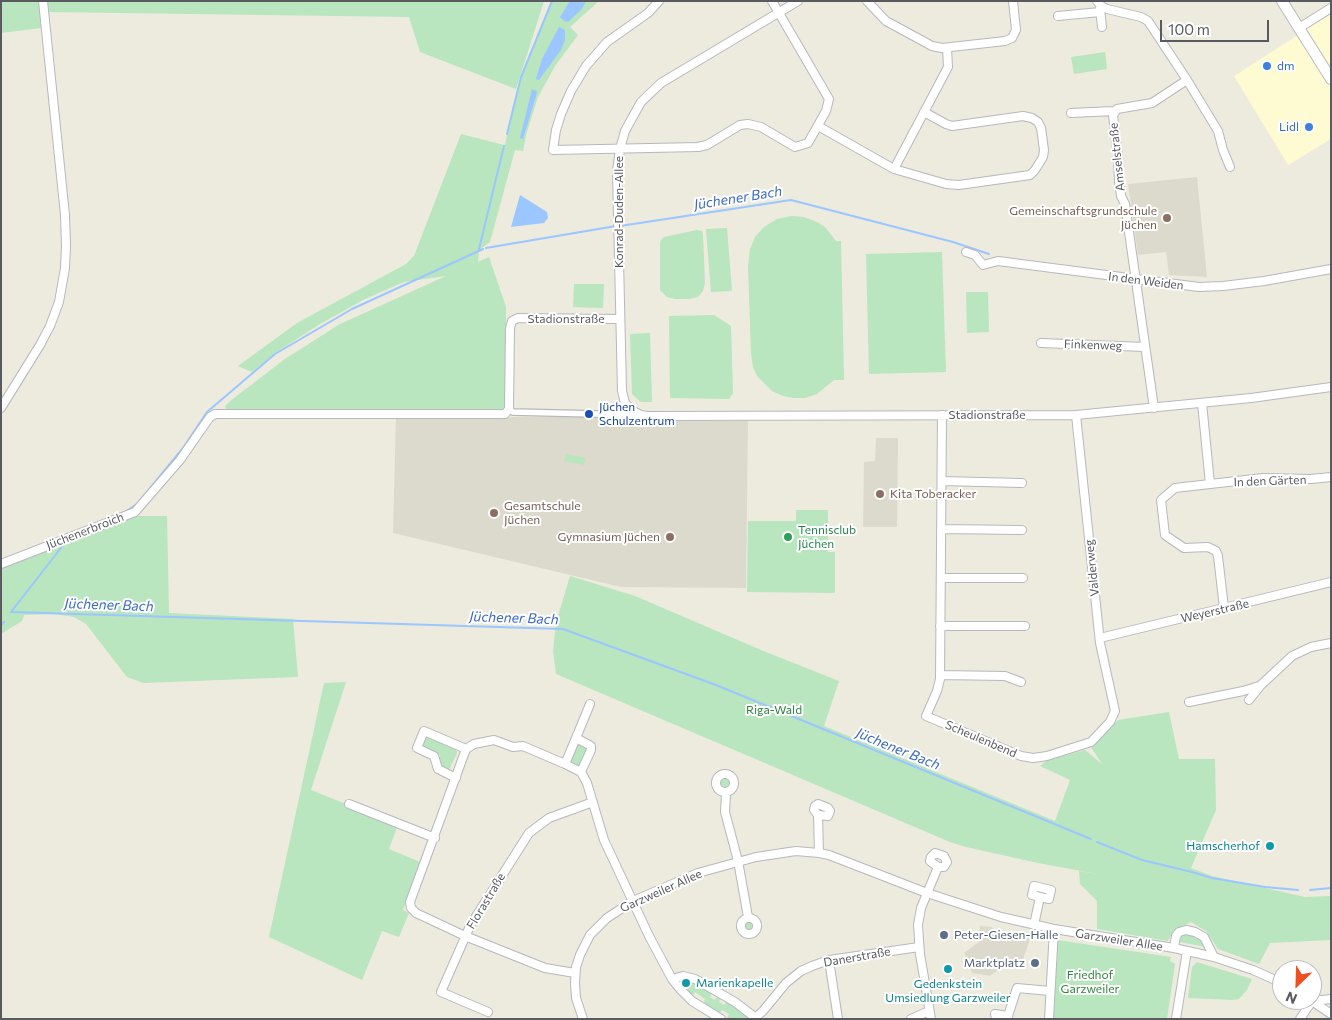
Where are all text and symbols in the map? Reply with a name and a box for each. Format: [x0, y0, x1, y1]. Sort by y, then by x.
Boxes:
scale bar [1162, 10, 1271, 42]
text: 100 m [1168, 20, 1210, 38]
place label: dm [1277, 59, 1294, 73]
marker: dm [1261, 60, 1273, 72]
place label: Lidl [1279, 120, 1299, 134]
marker: Lidl [1303, 121, 1315, 133]
street label: Amselstraße [1106, 122, 1128, 192]
street label: Konrad-Duden-Allee [612, 156, 626, 268]
water label: Jüchener Bach [693, 183, 783, 213]
place label: Gemeinschaftsgrundschule Jüchen [1009, 204, 1157, 232]
marker: Gemeinschaftsgrundschule Jüchen [1161, 212, 1173, 224]
street label: In den Weiden [1107, 269, 1185, 293]
street label: Stadionstraße [527, 312, 605, 326]
street label: Finkenweg [1064, 337, 1122, 353]
place label: Jüchen Schulzentrum [599, 400, 675, 428]
marker: Jüchen Schulzentrum [583, 408, 595, 420]
street label: Stadionstraße [948, 408, 1026, 422]
street label: In den Gärten [1233, 473, 1307, 489]
place label: Kita Toberacker [890, 487, 976, 501]
marker: Kita Toberacker [874, 488, 886, 500]
place label: Gesamtschule Jüchen [504, 499, 581, 527]
marker: Gesamtschule Jüchen [488, 507, 500, 519]
street label: Jüchenerbroich [44, 510, 126, 552]
place label: Tennisclub Jüchen [798, 523, 856, 551]
place label: Gymnasium Jüchen [557, 530, 660, 544]
marker: Gymnasium Jüchen [664, 531, 676, 543]
marker: Tennisclub Jüchen [782, 531, 794, 543]
street label: Valderweg [1082, 539, 1102, 597]
water label: Jüchener Bach [64, 595, 154, 615]
street label: Weyerstraße [1180, 596, 1250, 626]
water label: Jüchener Bach [469, 608, 559, 628]
park label: Riga-Wald [746, 703, 802, 717]
street label: Scheulenbend [943, 717, 1019, 761]
water label: Jüchener Bach [853, 725, 943, 773]
place label: Hamscherhof [1186, 839, 1260, 853]
marker: Hamscherhof [1264, 840, 1276, 852]
street label: Garzweiler Allee [618, 866, 704, 916]
street label: Florastraße [464, 870, 508, 932]
street label: Garzweiler Allee [1074, 926, 1164, 954]
place label: Peter-Giesen-Halle [954, 928, 1058, 942]
marker: Peter-Giesen-Halle [938, 929, 950, 941]
street label: Danerstraße [822, 944, 892, 970]
place label: Marktplatz [964, 956, 1025, 970]
marker: Marktplatz [1029, 957, 1041, 969]
north arrow [1272, 960, 1322, 1010]
marker: Gedenkstein Umsiedlung Garzweiler [942, 963, 954, 975]
park label: Friedhof Garzweiler [1061, 968, 1119, 996]
place label: Marienkapelle [696, 976, 773, 990]
marker: Marienkapelle [680, 977, 692, 989]
place label: Gedenkstein Umsiedlung Garzweiler [885, 977, 1011, 1005]
text: N [1283, 988, 1299, 1008]

